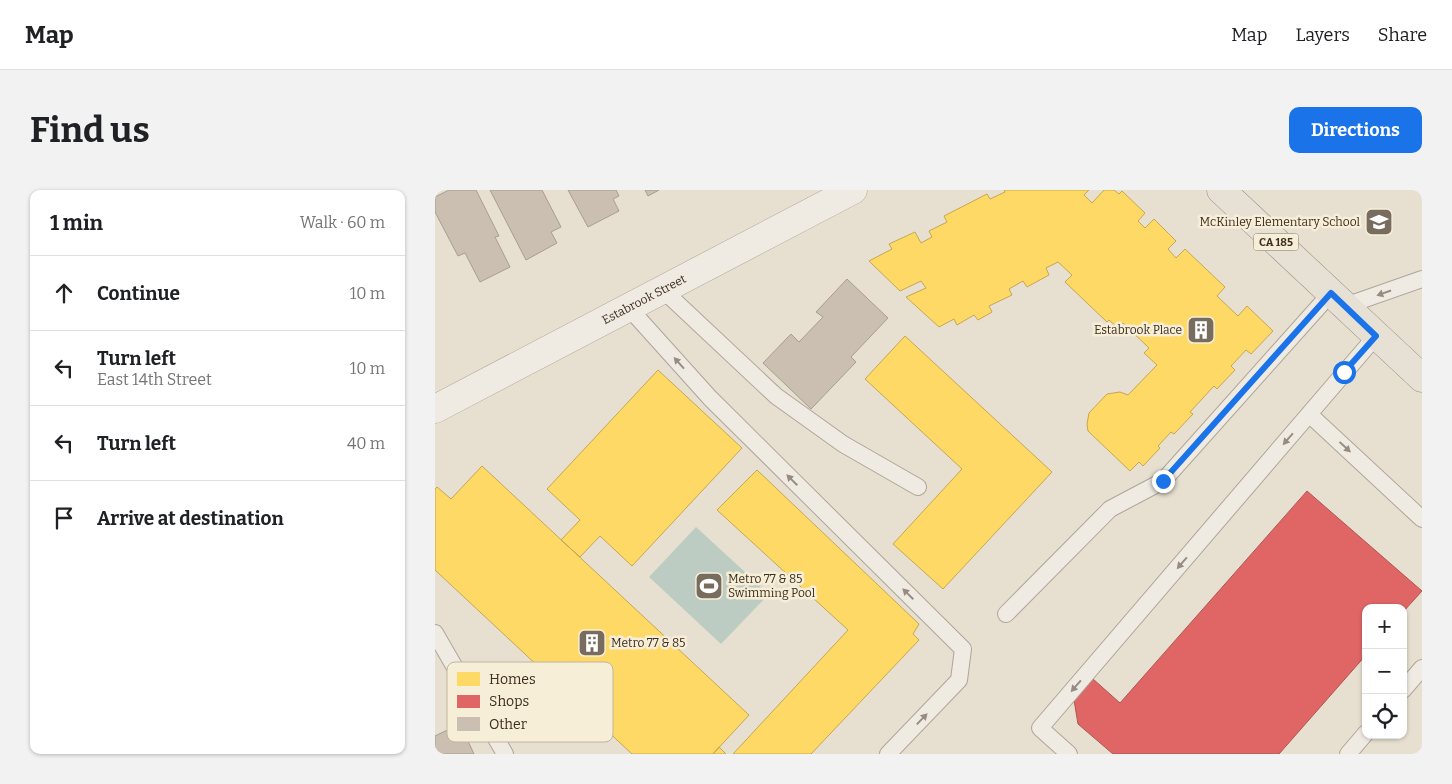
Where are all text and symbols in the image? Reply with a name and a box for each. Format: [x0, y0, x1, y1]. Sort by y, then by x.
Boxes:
text: Map [25, 21, 74, 49]
text: Map [1231, 24, 1267, 46]
text: Layers [1295, 24, 1350, 46]
text: Share [1378, 24, 1427, 46]
button: Directions [1289, 107, 1422, 153]
text: Find us [30, 109, 150, 151]
school or university icon: McKinley Elementary School [1364, 207, 1394, 237]
text: 1 min [50, 210, 103, 236]
text: Walk · 60 m [300, 213, 385, 232]
place label: McKinley Elementary School [1200, 215, 1361, 229]
road number: CA 185 [1253, 234, 1299, 251]
street label: Estabrook Street [600, 271, 689, 327]
icon: ahead [50, 279, 78, 307]
text: Continue [97, 282, 180, 305]
text: 10 m [350, 284, 385, 303]
one-way arrow [1376, 289, 1391, 297]
building icon: Estabrook Place [1186, 315, 1216, 345]
place label: Estabrook Place [1094, 323, 1182, 337]
text: Turn left [97, 347, 176, 370]
icon: left [50, 354, 78, 382]
one-way arrow [673, 358, 685, 370]
text: 10 m [350, 359, 385, 378]
route start [1333, 361, 1356, 384]
text: East 14th Street [97, 370, 212, 389]
icon: left [50, 429, 78, 457]
text: Turn left [97, 432, 176, 455]
one-way arrow [1282, 433, 1293, 446]
text: 40 m [347, 434, 385, 453]
one-way arrow [1339, 441, 1351, 453]
route end [1152, 470, 1175, 493]
one-way arrow [787, 474, 799, 486]
icon: arrive [50, 504, 78, 532]
text: Arrive at destination [97, 507, 284, 530]
one-way arrow [1176, 556, 1188, 568]
sports icon: Metro 77 & 85 Swimming Pool [694, 571, 724, 601]
place label: Metro 77 & 85 Swimming Pool [728, 572, 816, 600]
one-way arrow [902, 588, 914, 600]
map controls [1362, 604, 1407, 739]
button: + [1362, 604, 1407, 649]
building icon: Metro 77 & 85 [577, 628, 607, 658]
place label: Metro 77 & 85 [611, 636, 686, 650]
button: − [1362, 649, 1407, 694]
legend [447, 662, 613, 742]
text: Homes [489, 671, 536, 688]
one-way arrow [1071, 680, 1082, 693]
text: Shops [489, 693, 529, 710]
button: locate [1362, 694, 1407, 739]
one-way arrow [916, 713, 928, 725]
text: Other [489, 716, 527, 733]

